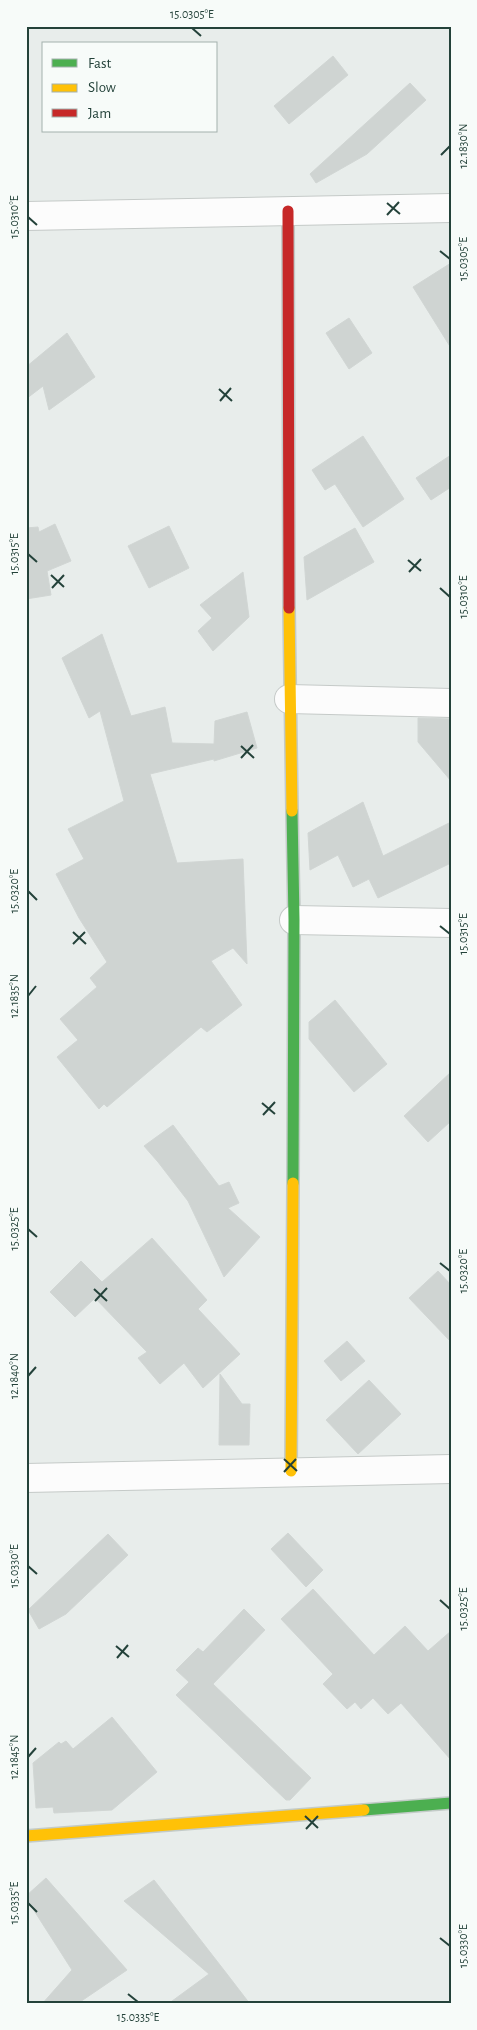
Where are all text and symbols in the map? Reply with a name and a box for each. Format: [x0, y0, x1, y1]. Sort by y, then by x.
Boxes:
text: 15.0305°E [170, 8, 214, 20]
legend [42, 42, 218, 132]
text: Fast [88, 56, 112, 71]
text: Slow [88, 80, 116, 95]
text: Jam [88, 106, 111, 121]
text: 12.1830°N [457, 123, 469, 169]
text: 15.0310°E [8, 195, 20, 238]
text: 15.0305°E [457, 237, 469, 281]
text: 15.0315°E [8, 533, 20, 575]
text: 15.0310°E [457, 575, 469, 618]
text: 15.0320°E [8, 869, 20, 913]
text: 15.0315°E [457, 913, 469, 955]
text: 12.1835°N [8, 974, 20, 1018]
text: 15.0325°E [8, 1207, 20, 1250]
text: 15.0320°E [457, 1249, 469, 1293]
text: 12.1840°N [8, 1353, 20, 1399]
text: 15.0330°E [8, 1544, 20, 1588]
text: 15.0325°E [457, 1587, 469, 1630]
text: 12.1845°N [8, 1735, 20, 1779]
text: 15.0335°E [8, 1882, 20, 1924]
text: 15.0330°E [457, 1924, 469, 1968]
text: 15.0335°E [117, 2011, 159, 2023]

